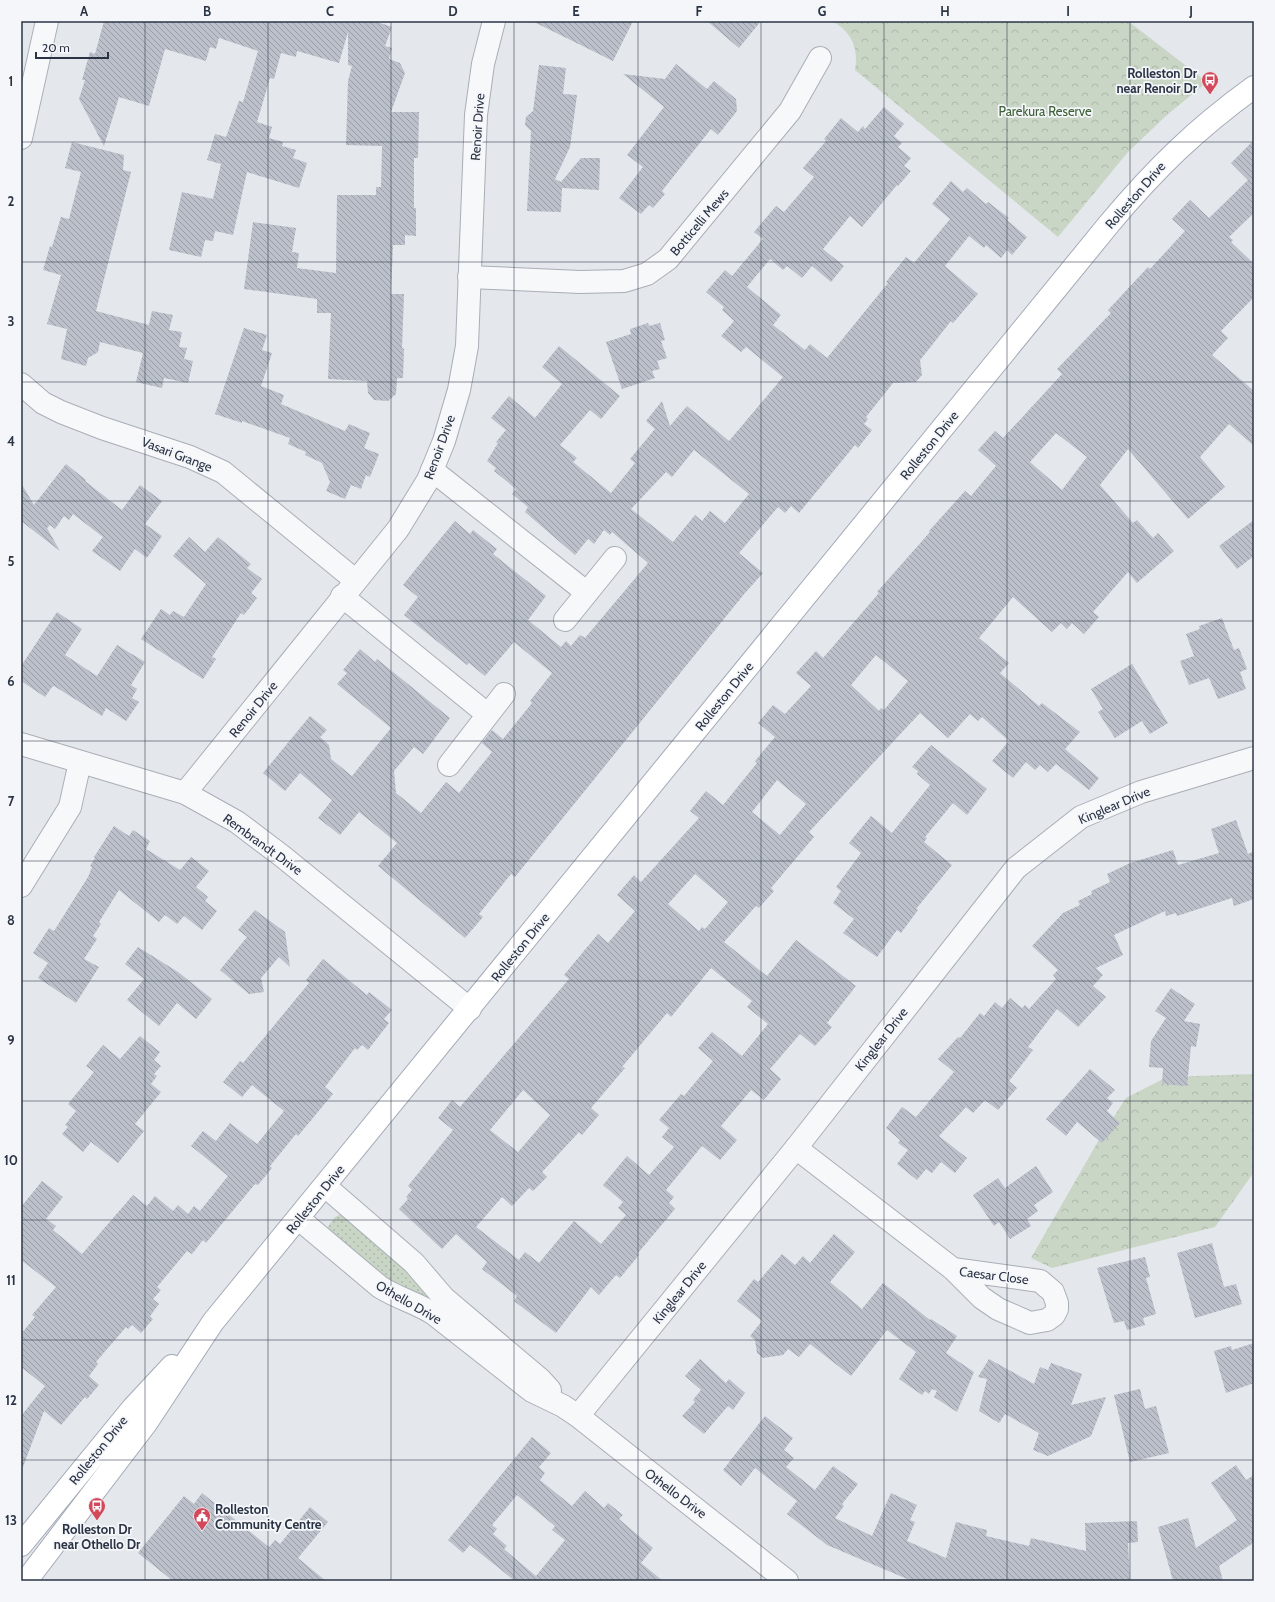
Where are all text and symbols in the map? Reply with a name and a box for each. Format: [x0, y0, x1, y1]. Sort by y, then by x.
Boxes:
text: A [80, 3, 89, 19]
text: B [203, 3, 211, 19]
text: C [326, 3, 334, 19]
text: D [448, 3, 458, 19]
text: E [572, 3, 580, 19]
text: F [696, 3, 703, 19]
text: G [818, 3, 827, 19]
text: H [940, 3, 950, 19]
text: I [1066, 3, 1070, 19]
text: J [1188, 3, 1193, 19]
scale bar [36, 34, 108, 60]
text: 20 m [42, 40, 70, 55]
place label: Rolleston Dr near Renoir Dr [1116, 65, 1198, 96]
bus stop icon: Rolleston Dr near Renoir Dr [1200, 70, 1220, 95]
text: 1 [9, 73, 13, 89]
street label: Renoir Drive [467, 92, 487, 161]
park label: Parekura Reserve [998, 103, 1092, 119]
street label: Rolleston Drive [1102, 158, 1169, 232]
street label: Botticelli Mews [666, 185, 732, 259]
text: 2 [8, 193, 15, 209]
text: 3 [7, 313, 15, 329]
street label: Rolleston Drive [896, 407, 962, 483]
street label: Renoir Drive [420, 412, 458, 482]
text: 4 [7, 433, 15, 449]
street label: Vasari Grange [139, 433, 215, 475]
text: 5 [8, 553, 15, 569]
street label: Rolleston Drive [691, 658, 757, 734]
text: 6 [7, 673, 15, 689]
street label: Renoir Drive [226, 677, 281, 740]
street label: Kinglear Drive [1076, 783, 1153, 827]
text: 7 [8, 793, 15, 809]
street label: Rembrandt Drive [220, 810, 306, 878]
street label: Rolleston Drive [487, 909, 553, 985]
text: 8 [7, 912, 15, 928]
street label: Kinglear Drive [851, 1004, 911, 1074]
text: 9 [7, 1032, 15, 1048]
text: 10 [4, 1152, 18, 1168]
street label: Rolleston Drive [282, 1161, 348, 1237]
street label: Kinglear Drive [649, 1257, 709, 1327]
street label: Caesar Close [958, 1263, 1030, 1287]
text: 11 [6, 1272, 16, 1288]
street label: Othello Drive [373, 1277, 445, 1327]
text: 12 [5, 1392, 17, 1408]
street label: Rolleston Drive [65, 1412, 131, 1488]
street label: Othello Drive [642, 1465, 710, 1522]
bus stop icon: Rolleston Dr near Othello Dr [87, 1496, 107, 1521]
place label: Rolleston Community Centre [215, 1501, 322, 1532]
public building icon: Rolleston Community Centre [192, 1506, 212, 1531]
text: 13 [5, 1512, 17, 1528]
place label: Rolleston Dr near Othello Dr [54, 1521, 141, 1552]

